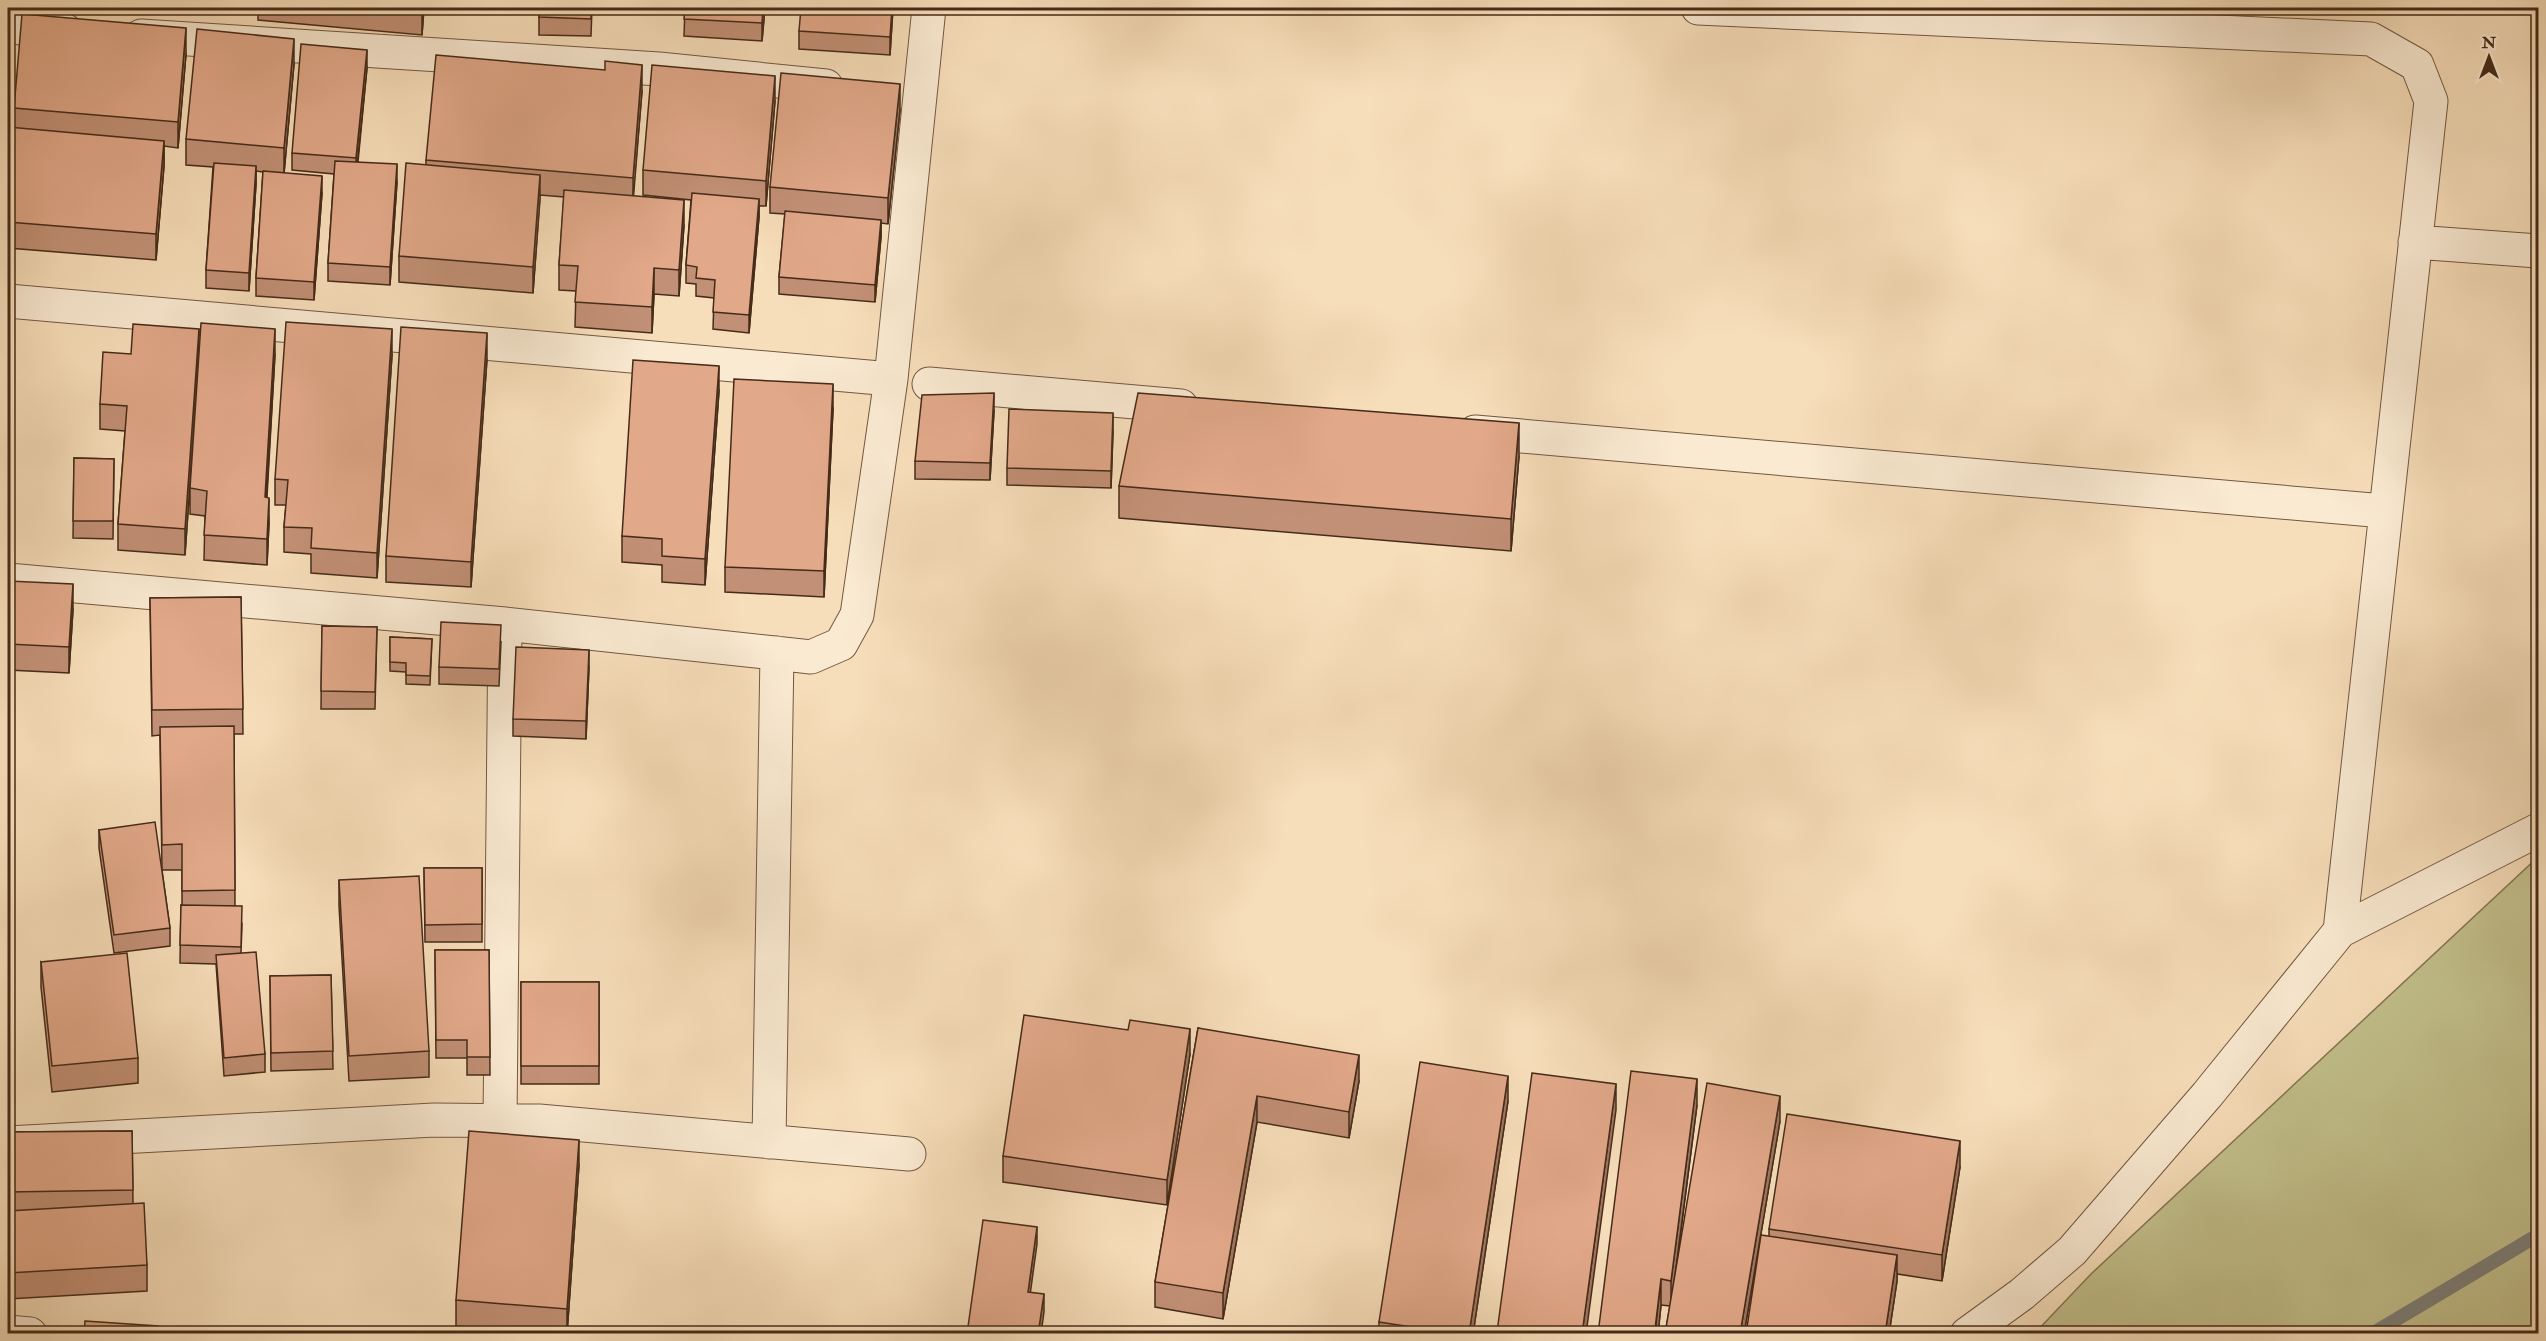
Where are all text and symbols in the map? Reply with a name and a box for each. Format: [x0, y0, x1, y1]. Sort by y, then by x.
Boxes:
north arrow [2459, 27, 2519, 87]
text: N [2481, 33, 2497, 53]

